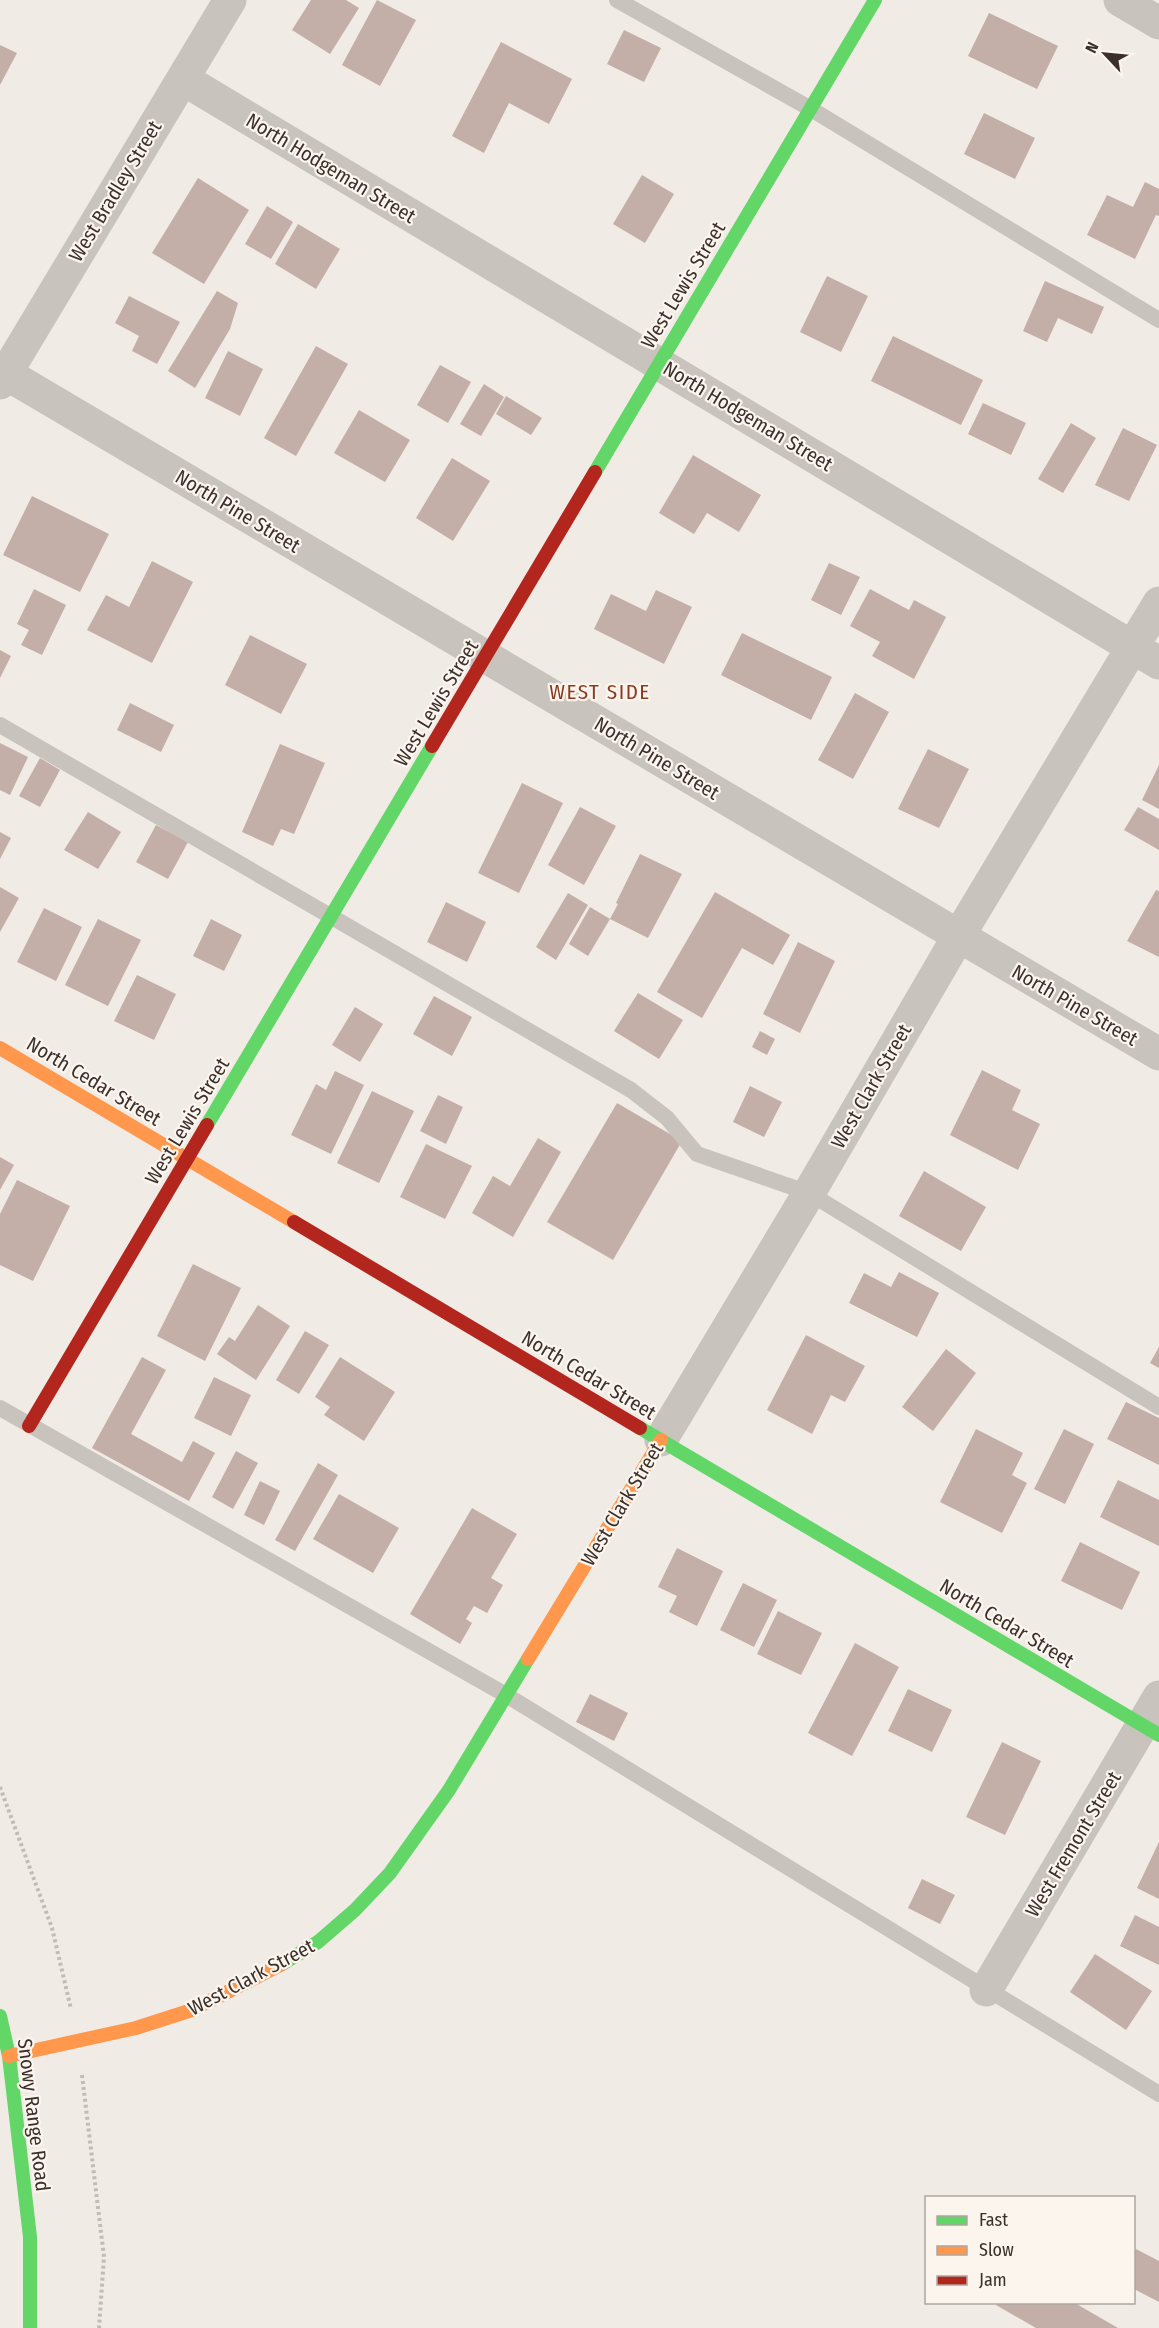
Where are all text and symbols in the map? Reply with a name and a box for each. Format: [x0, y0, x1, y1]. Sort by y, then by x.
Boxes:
north arrow [1075, 24, 1135, 84]
text: N [1081, 39, 1103, 56]
street label: North Hodgeman Street [242, 108, 420, 228]
street label: West Bradley Street [63, 116, 167, 266]
street label: West Lewis Street [636, 217, 730, 353]
street label: North Hodgeman Street [659, 356, 837, 476]
street label: North Pine Street [171, 464, 305, 558]
street label: West Lewis Street [389, 635, 483, 771]
district label: WEST SIDE [549, 679, 651, 705]
street label: North Pine Street [590, 711, 724, 805]
street label: North Pine Street [1008, 959, 1143, 1051]
street label: West Clark Street [826, 1019, 917, 1152]
street label: North Cedar Street [22, 1031, 166, 1131]
street label: West Lewis Street [140, 1053, 234, 1189]
street label: North Cedar Street [517, 1325, 661, 1425]
street label: West Clark Street [576, 1438, 668, 1570]
street label: North Cedar Street [935, 1573, 1079, 1673]
street label: West Fremont Street [1020, 1766, 1126, 1921]
street label: West Clark Street [184, 1933, 319, 2020]
street label: Snowy Range Road [13, 2037, 55, 2193]
legend [925, 2196, 1135, 2304]
text: Fast [979, 2209, 1008, 2231]
text: Slow [979, 2239, 1014, 2261]
text: Jam [979, 2269, 1007, 2291]

